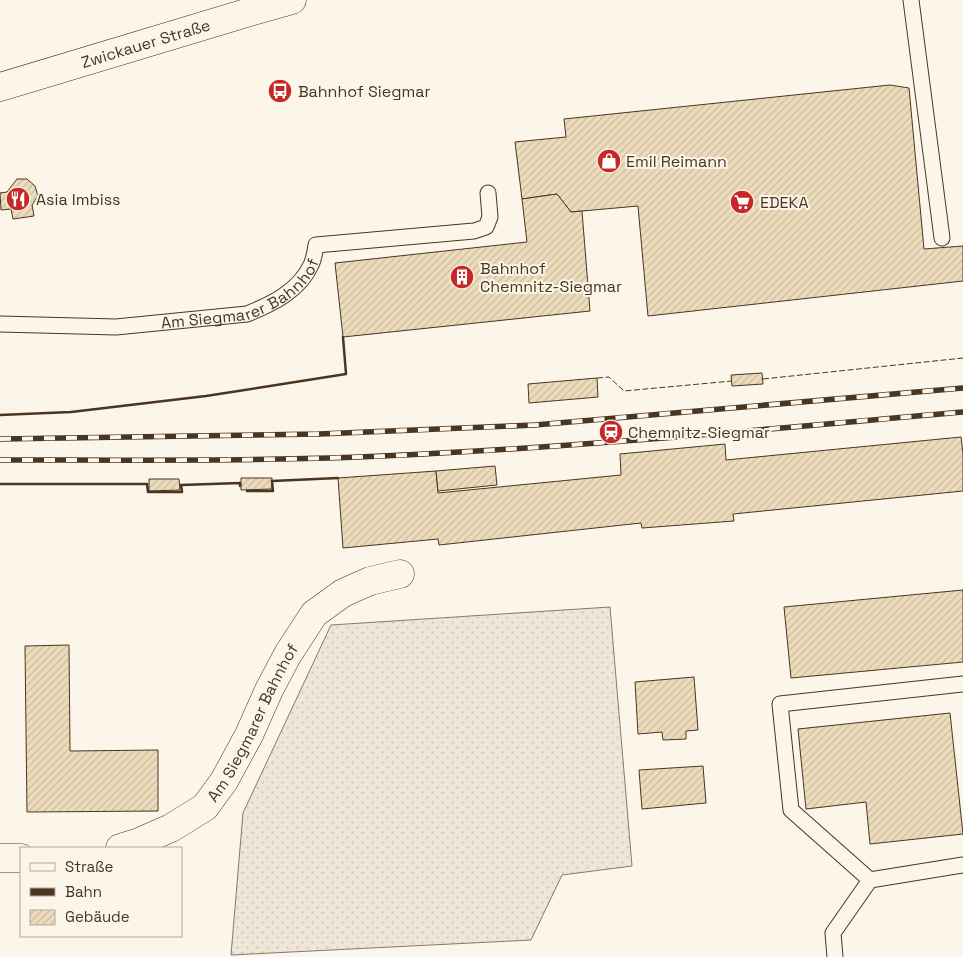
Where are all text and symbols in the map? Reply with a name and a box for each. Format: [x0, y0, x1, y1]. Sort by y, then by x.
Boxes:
street label: Zwickauer Straße [78, 14, 213, 73]
bus stop icon: Bahnhof Siegmar [267, 78, 293, 104]
place label: Bahnhof Siegmar [298, 81, 430, 102]
shop icon: Emil Reimann [596, 148, 622, 174]
place label: Emil Reimann [626, 151, 727, 172]
restaurant icon: Asia Imbiss [5, 186, 31, 212]
place label: Asia Imbiss [36, 189, 121, 210]
supermarket icon: EDEKA [729, 189, 755, 215]
place label: EDEKA [760, 192, 808, 213]
street label: Am Siegmarer Bahnhof [160, 255, 323, 333]
place label: Bahnhof Chemnitz-Siegmar [480, 258, 622, 297]
building icon: Bahnhof Chemnitz-Siegmar [449, 264, 475, 290]
station icon: Chemnitz-Siegmar [598, 419, 624, 445]
place label: Chemnitz-Siegmar [628, 422, 770, 443]
street label: Am Siegmarer Bahnhof [202, 639, 303, 806]
legend [20, 847, 182, 937]
text: Straße [65, 857, 114, 876]
text: Bahn [65, 882, 102, 901]
text: Gebäude [65, 907, 130, 926]

